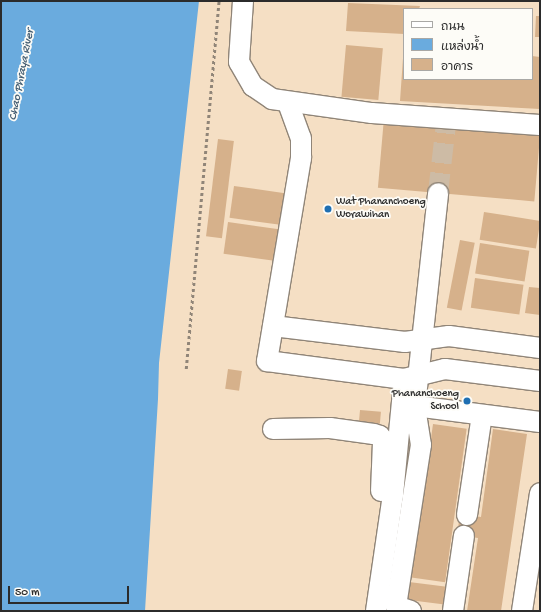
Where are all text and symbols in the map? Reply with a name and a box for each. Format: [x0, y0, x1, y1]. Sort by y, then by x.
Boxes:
legend [403, 8, 533, 80]
text: ถนน [441, 21, 465, 35]
water label: Chao Phraya River [7, 28, 39, 122]
text: แหล่งน้ำ [441, 41, 484, 55]
text: อาคาร [441, 61, 473, 75]
place label: Wat Phananchoeng Worawihan [336, 196, 426, 222]
marker: Wat Phananchoeng Worawihan [323, 204, 333, 214]
place label: Phananchoeng School [392, 388, 459, 414]
marker: Phananchoeng School [462, 396, 472, 406]
scale bar [10, 578, 131, 604]
text: 50 m [15, 586, 40, 600]

